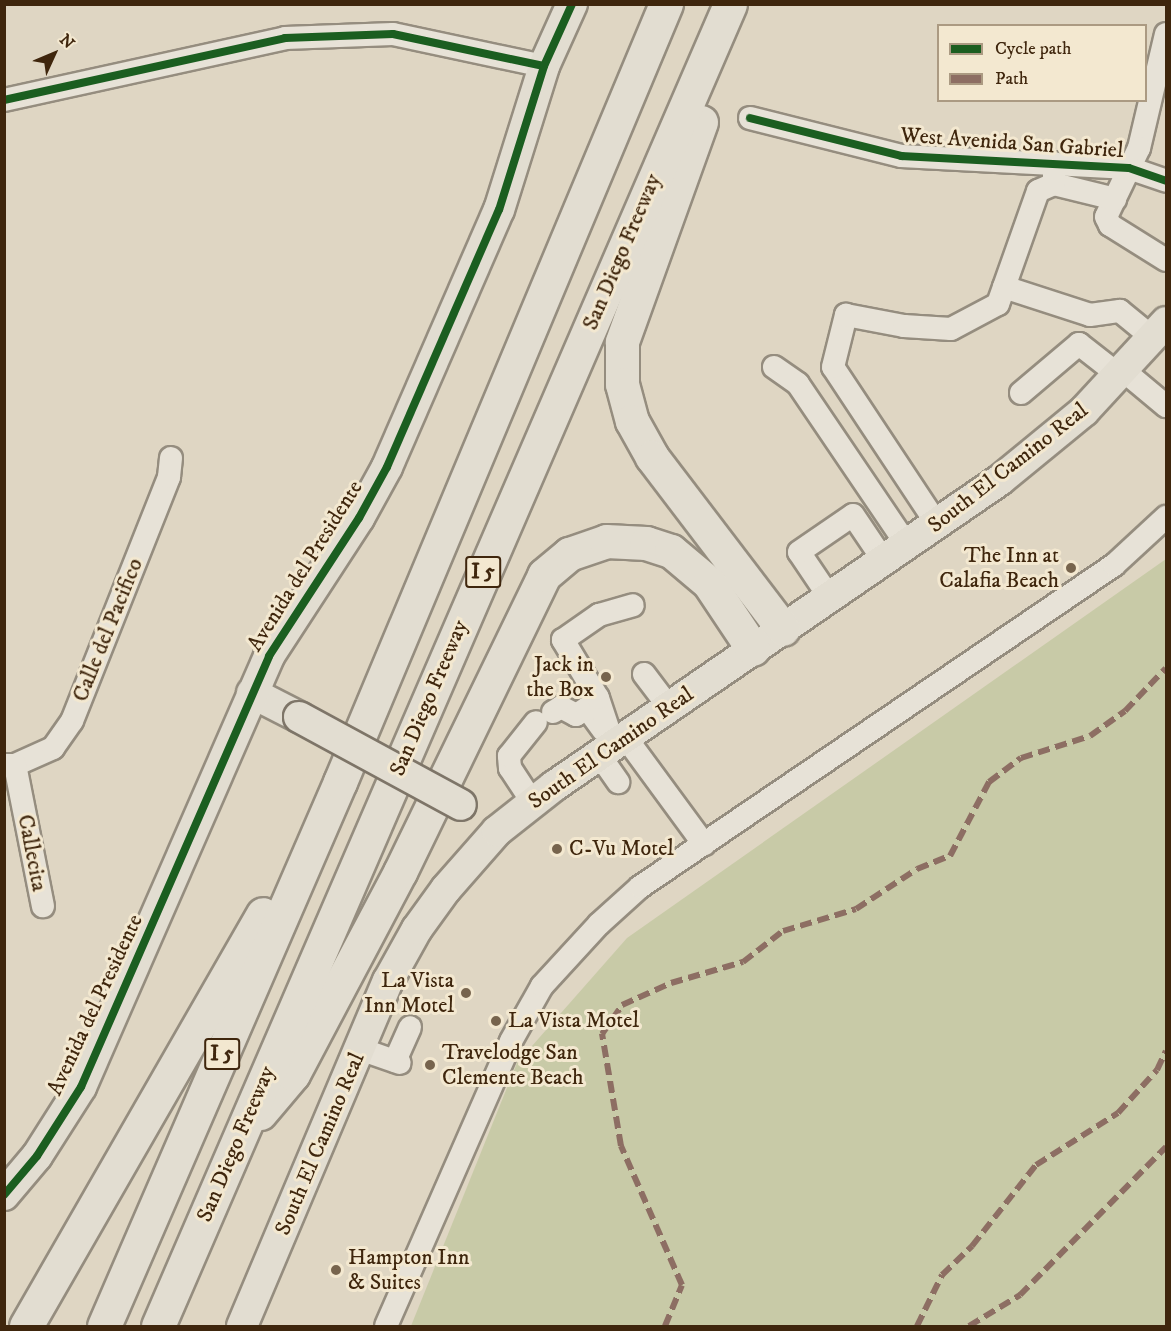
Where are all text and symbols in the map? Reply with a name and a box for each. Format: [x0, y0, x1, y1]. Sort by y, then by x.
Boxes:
north arrow [24, 24, 84, 84]
legend [937, 24, 1147, 102]
text: N [55, 30, 79, 53]
text: Cycle path [995, 38, 1072, 60]
text: Path [995, 68, 1028, 90]
street label: West Avenida San Gabriel [900, 122, 1124, 164]
street label: San Diego Freeway [577, 170, 667, 334]
street label: South El Camino Real [923, 397, 1093, 539]
street label: Avenida del Presidente [242, 476, 368, 656]
place label: The Inn at Calafia Beach [939, 542, 1059, 594]
street label: Calle del Pacifico [67, 554, 149, 706]
road number: I 5 [465, 554, 501, 590]
marker: The Inn at Calafia Beach [1064, 561, 1078, 575]
street label: San Diego Freeway [384, 616, 474, 780]
place label: Jack in the Box [526, 651, 594, 702]
marker: Jack in the Box [599, 670, 613, 684]
street label: South El Camino Real [523, 681, 699, 815]
street label: Callecita [12, 812, 52, 894]
place label: C-Vu Motel [569, 836, 674, 862]
marker: C-Vu Motel [550, 842, 564, 856]
street label: Avenida del Presidente [41, 910, 149, 1100]
place label: La Vista Inn Motel [364, 967, 454, 1018]
marker: La Vista Inn Motel [459, 986, 473, 1000]
place label: La Vista Motel [508, 1008, 639, 1034]
marker: La Vista Motel [489, 1014, 503, 1028]
road number: I 5 [204, 1036, 240, 1072]
place label: Travelodge San Clemente Beach [442, 1039, 583, 1090]
street label: South El Camino Real [270, 1049, 370, 1239]
marker: Travelodge San Clemente Beach [423, 1058, 437, 1072]
street label: San Diego Freeway [191, 1062, 281, 1226]
place label: Hampton Inn & Suites [348, 1244, 469, 1296]
marker: Hampton Inn & Suites [329, 1263, 343, 1277]

